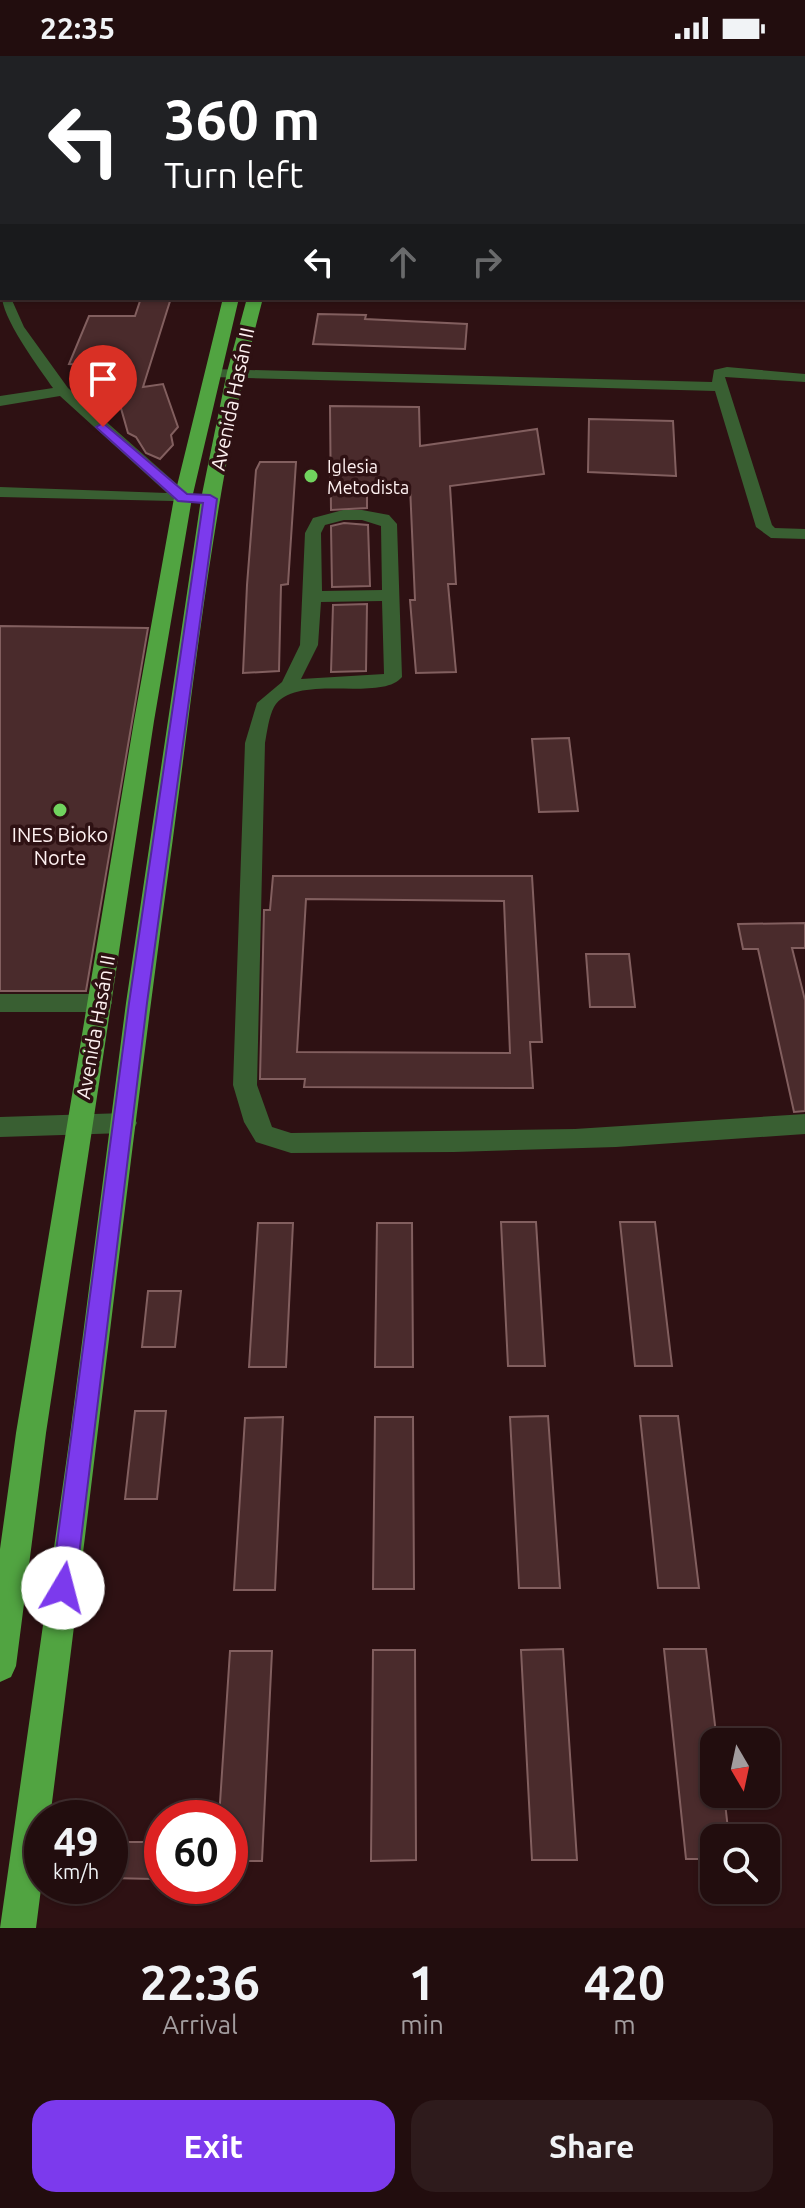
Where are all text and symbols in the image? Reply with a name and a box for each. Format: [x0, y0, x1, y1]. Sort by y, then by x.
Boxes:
text: 22:35 [40, 11, 115, 45]
icon: left [32, 88, 136, 192]
text: 360 m [164, 88, 320, 151]
text: Turn left [164, 154, 303, 195]
icon: left [297, 240, 341, 284]
icon: ahead [381, 240, 425, 284]
icon: right [465, 240, 509, 284]
street label: Avenida Hasán II [206, 325, 258, 473]
pin [69, 345, 137, 427]
icon: arrive [81, 357, 125, 401]
place label: Iglesia Metodista [327, 456, 409, 497]
marker: Iglesia Metodista [302, 467, 320, 485]
marker: INES Bioko Norte [51, 801, 69, 819]
place label: INES Bioko Norte [12, 823, 108, 869]
street label: Avenida Hasán II [71, 953, 119, 1101]
position arrow [21, 1546, 105, 1630]
north arrow [700, 1728, 780, 1808]
map controls [700, 1728, 780, 1904]
speed limit sign: 60 [144, 1800, 248, 1904]
text: 49 [53, 1819, 99, 1864]
button: search [700, 1824, 780, 1904]
text: km/h [53, 1860, 99, 1883]
text: 22:36 [140, 1955, 260, 2009]
text: 1 [408, 1955, 435, 2009]
text: 420 [584, 1955, 665, 2009]
text: Arrival [162, 2010, 238, 2039]
text: min [400, 2010, 444, 2039]
text: m [613, 2010, 636, 2039]
button: Exit [32, 2100, 395, 2192]
button: Share [411, 2100, 773, 2192]

